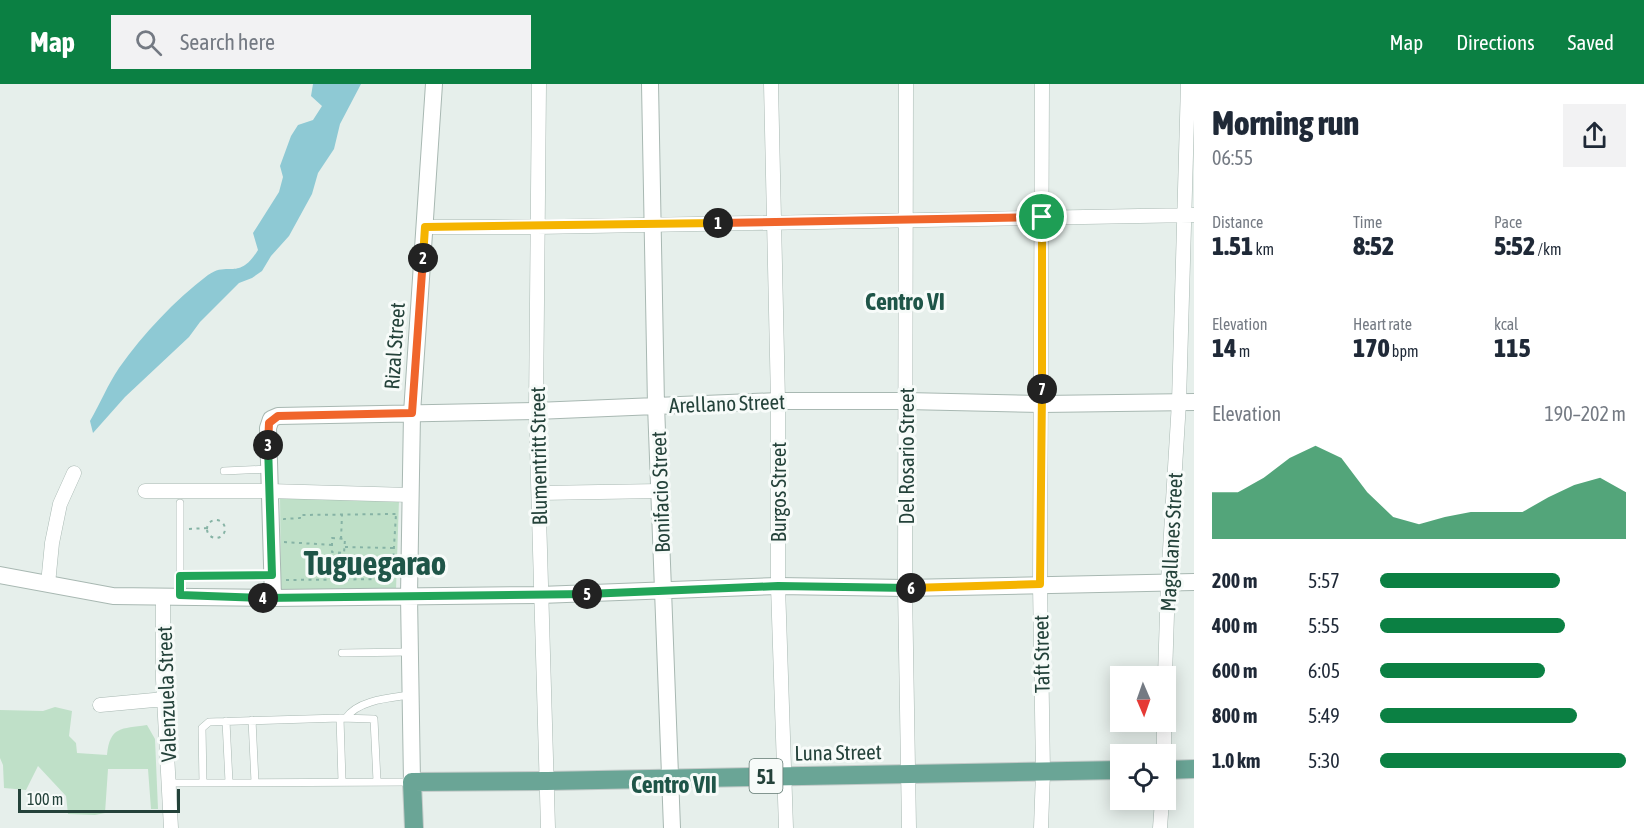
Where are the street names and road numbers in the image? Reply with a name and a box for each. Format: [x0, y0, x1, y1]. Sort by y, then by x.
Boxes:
street label: Rizal Street [379, 302, 409, 390]
street label: Blumentritt Street [525, 386, 551, 526]
street label: Del Rosario Street [894, 387, 918, 525]
street label: Arellano Street [669, 389, 785, 417]
street label: Bonifacio Street [646, 431, 674, 553]
street label: Burgos Street [766, 442, 790, 542]
street label: Magallanes Street [1155, 472, 1187, 612]
street label: Taft Street [1028, 615, 1054, 693]
street label: Valenzuela Street [152, 626, 180, 762]
street label: Luna Street [794, 739, 882, 765]
road number: 51 [750, 759, 783, 793]

